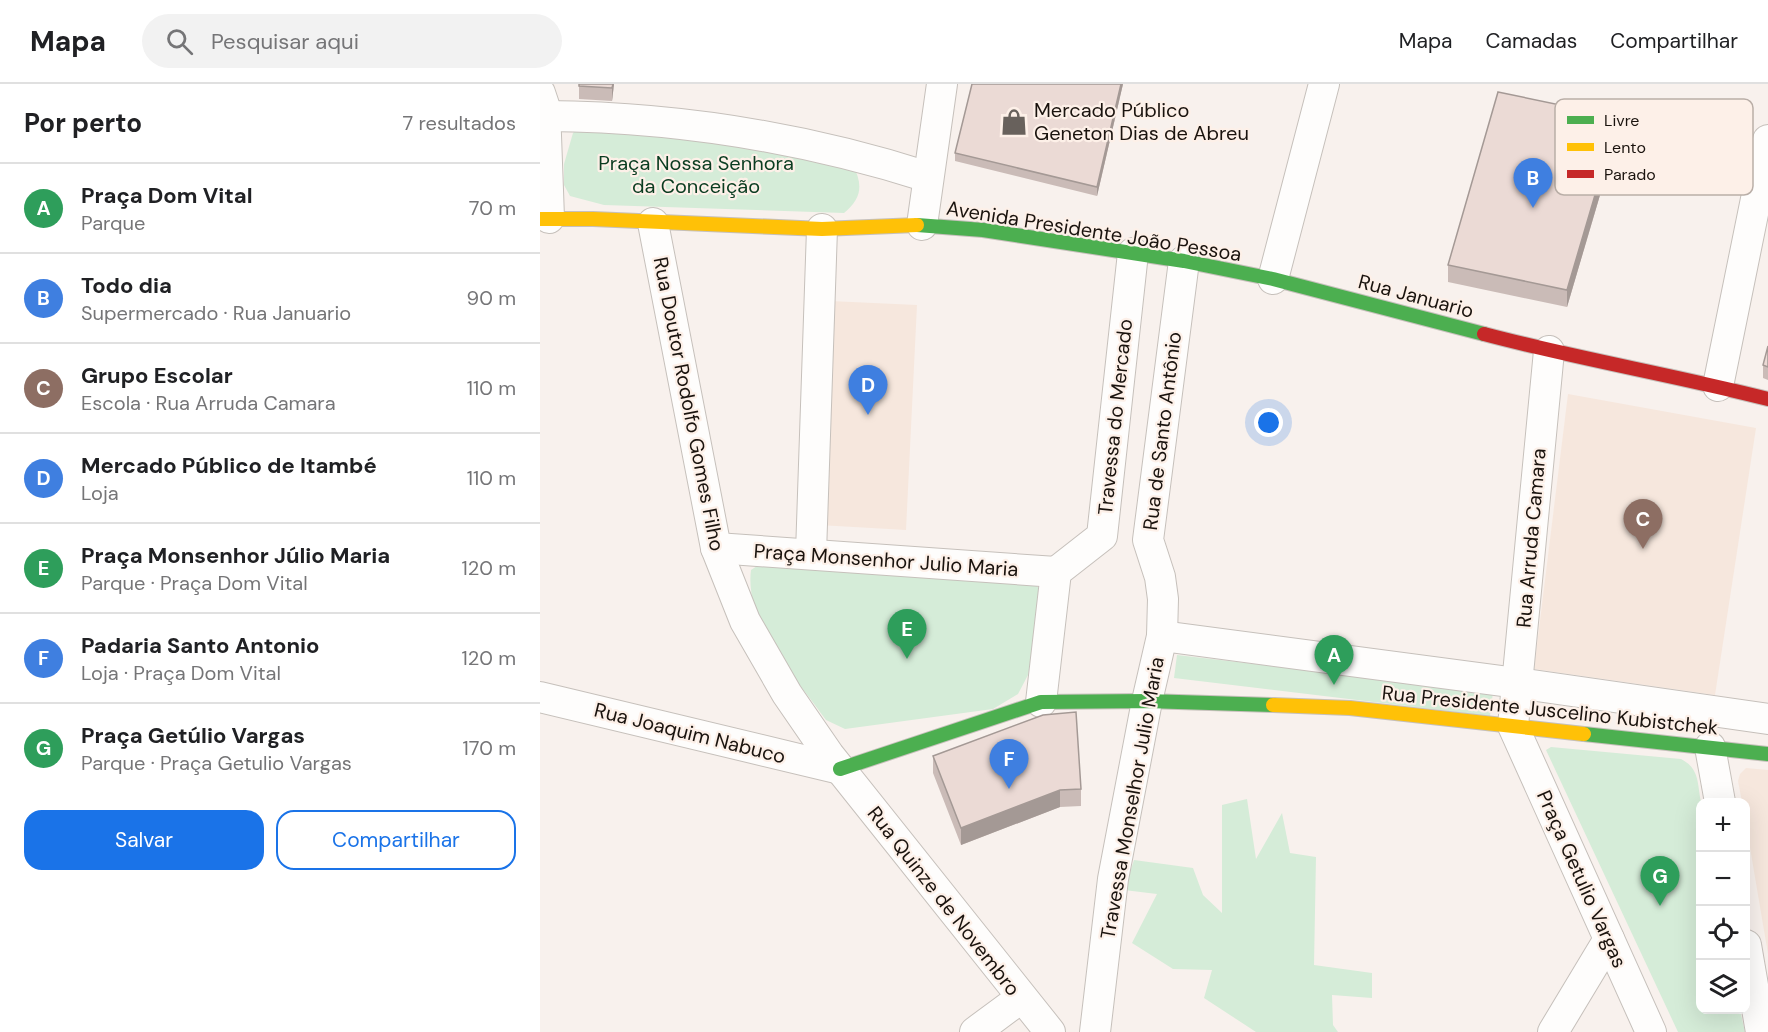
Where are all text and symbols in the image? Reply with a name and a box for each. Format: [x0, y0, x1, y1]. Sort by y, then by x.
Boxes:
search box [142, 14, 562, 68]
text: Mapa [30, 23, 106, 60]
icon: search [163, 25, 196, 58]
text: Pesquisar aqui [211, 27, 359, 56]
text: Mapa [1399, 27, 1452, 55]
text: Camadas [1485, 27, 1577, 55]
text: Compartilhar [1610, 27, 1738, 55]
place label: Mercado Público Geneton Dias de Abreu [1034, 97, 1249, 146]
legend [1555, 99, 1753, 195]
text: Por perto [24, 106, 142, 140]
shop icon: Mercado Público Geneton Dias de Abreu [999, 107, 1029, 137]
text: 7 resultados [403, 110, 516, 136]
text: Livre [1604, 110, 1639, 131]
text: Lento [1604, 137, 1646, 158]
park label: Praça Nossa Senhora da Conceição [598, 150, 794, 199]
pin: B [1514, 158, 1552, 208]
text: Parado [1604, 164, 1656, 185]
text: Praça Dom Vital [81, 181, 253, 210]
text: A [36, 195, 51, 221]
text: 70 m [469, 195, 516, 221]
street label: Avenida Presidente João Pessoa [945, 195, 1243, 267]
text: Parque [81, 210, 145, 236]
street label: Rua Doutor Rodolfo Gomes Filho [648, 255, 730, 553]
street label: Rua Januario [1355, 268, 1477, 324]
text: Todo dia [81, 271, 172, 300]
text: B [37, 285, 50, 311]
text: 90 m [467, 285, 516, 311]
text: Supermercado · Rua Januario [81, 300, 351, 326]
street label: Travessa do Mercado [1092, 318, 1138, 516]
street label: Rua de Santo Antônio [1137, 330, 1187, 532]
text: Grupo Escolar [81, 361, 233, 390]
pin: D [848, 366, 888, 415]
text: C [36, 375, 51, 401]
text: 110 m [467, 375, 516, 401]
text: Escola · Rua Arruda Camara [81, 390, 336, 416]
your location [1254, 408, 1283, 437]
street label: Rua Arruda Camara [1510, 447, 1552, 629]
text: Mercado Público de Itambé [81, 451, 377, 480]
text: D [36, 465, 51, 491]
text: 110 m [467, 465, 516, 491]
text: Loja [81, 480, 119, 506]
pin: C [1624, 500, 1662, 549]
street label: Praça Monsenhor Julio Maria [753, 538, 1019, 582]
text: Praça Monsenhor Júlio Maria [81, 541, 390, 570]
text: E [38, 555, 49, 581]
text: 120 m [462, 555, 516, 581]
text: Parque · Praça Dom Vital [81, 570, 308, 596]
pin: E [888, 610, 926, 659]
text: Padaria Santo Antonio [81, 631, 320, 660]
pin: A [1314, 636, 1354, 685]
text: F [38, 645, 49, 671]
text: 120 m [462, 645, 516, 671]
street label: Travessa Monselhor Julio Maria [1094, 655, 1170, 941]
text: Loja · Praça Dom Vital [81, 660, 281, 686]
street label: Rua Presidente Juscelino Kubistchek [1381, 679, 1719, 741]
street label: Rua Joaquim Nabuco [592, 697, 788, 769]
text: Praça Getúlio Vargas [81, 721, 305, 750]
text: G [36, 735, 51, 761]
text: 170 m [463, 735, 516, 761]
pin: F [990, 740, 1028, 789]
text: Parque · Praça Getulio Vargas [81, 750, 352, 776]
street label: Praça Getulio Vargas [1531, 786, 1633, 972]
map controls [1696, 798, 1750, 1014]
button: + [1696, 798, 1750, 852]
street label: Rua Quinze de Novembro [862, 801, 1026, 1001]
button: Salvar [24, 810, 264, 870]
button: Compartilhar [276, 810, 516, 870]
button: − [1696, 852, 1750, 906]
pin: G [1640, 856, 1680, 906]
button: locate [1696, 906, 1750, 960]
button: layers [1696, 960, 1750, 1014]

